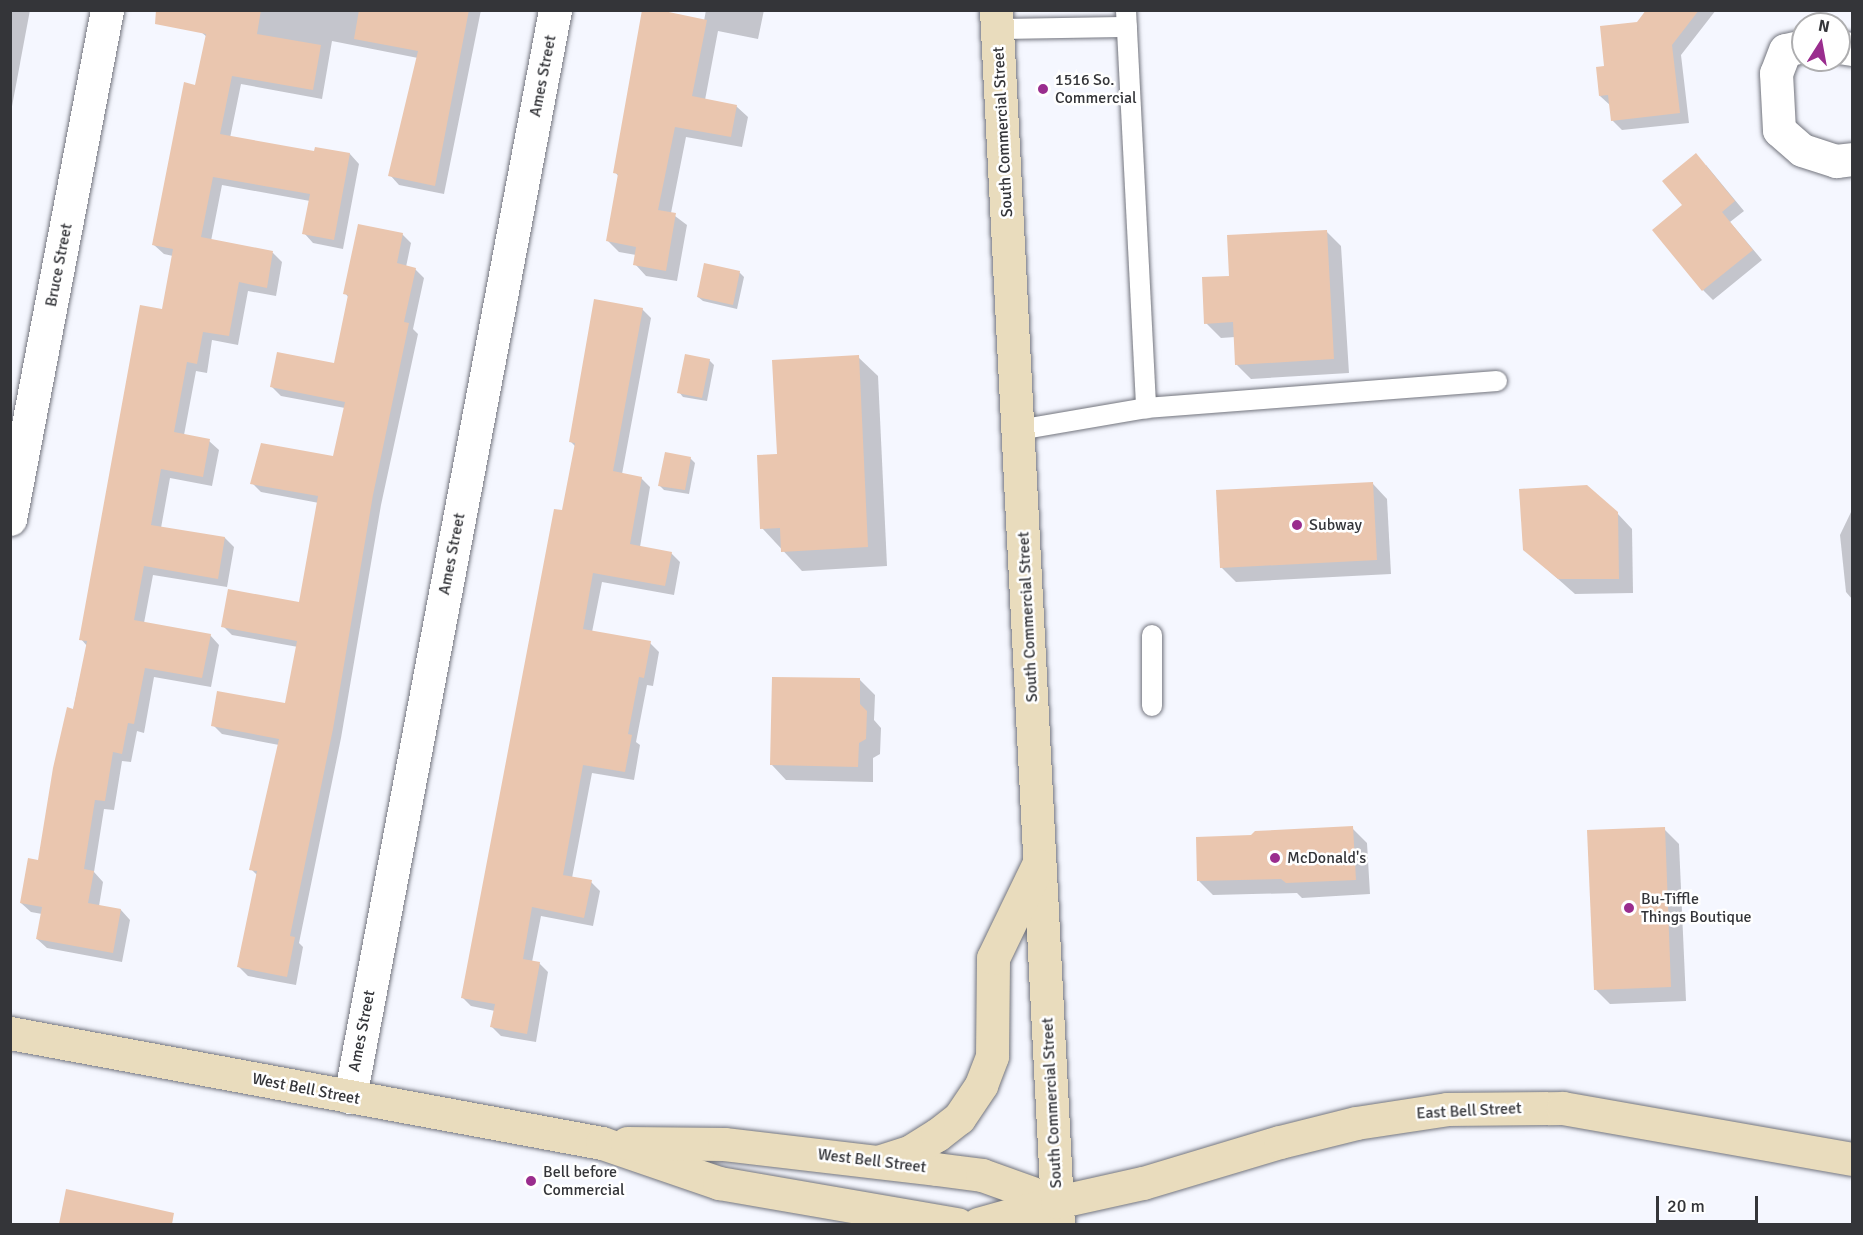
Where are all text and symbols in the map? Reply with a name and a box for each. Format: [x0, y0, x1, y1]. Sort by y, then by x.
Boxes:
north arrow [1791, 12, 1851, 72]
text: N [1817, 15, 1831, 37]
street label: Ames Street [526, 34, 560, 118]
street label: South Commercial Street [989, 46, 1017, 218]
place label: 1516 So. Commercial [1055, 70, 1137, 108]
marker: 1516 So. Commercial [1036, 82, 1050, 96]
street label: Bruce Street [41, 222, 77, 308]
street label: Ames Street [435, 512, 469, 596]
place label: Subway [1309, 515, 1362, 535]
marker: Subway [1290, 518, 1304, 532]
street label: South Commercial Street [1014, 531, 1042, 703]
place label: McDonald's [1287, 848, 1366, 868]
marker: McDonald's [1268, 851, 1282, 865]
place label: Bu-Tiffle Things Boutique [1641, 889, 1752, 927]
marker: Bu-Tiffle Things Boutique [1622, 901, 1636, 915]
street label: Ames Street [345, 989, 379, 1073]
street label: South Commercial Street [1038, 1017, 1066, 1189]
street label: West Bell Street [251, 1069, 361, 1109]
street label: East Bell Street [1416, 1099, 1522, 1123]
street label: West Bell Street [817, 1145, 927, 1177]
place label: Bell before Commercial [543, 1162, 625, 1200]
marker: Bell before Commercial [524, 1174, 538, 1188]
scale bar [1659, 1184, 1761, 1222]
text: 20 m [1667, 1195, 1705, 1217]

